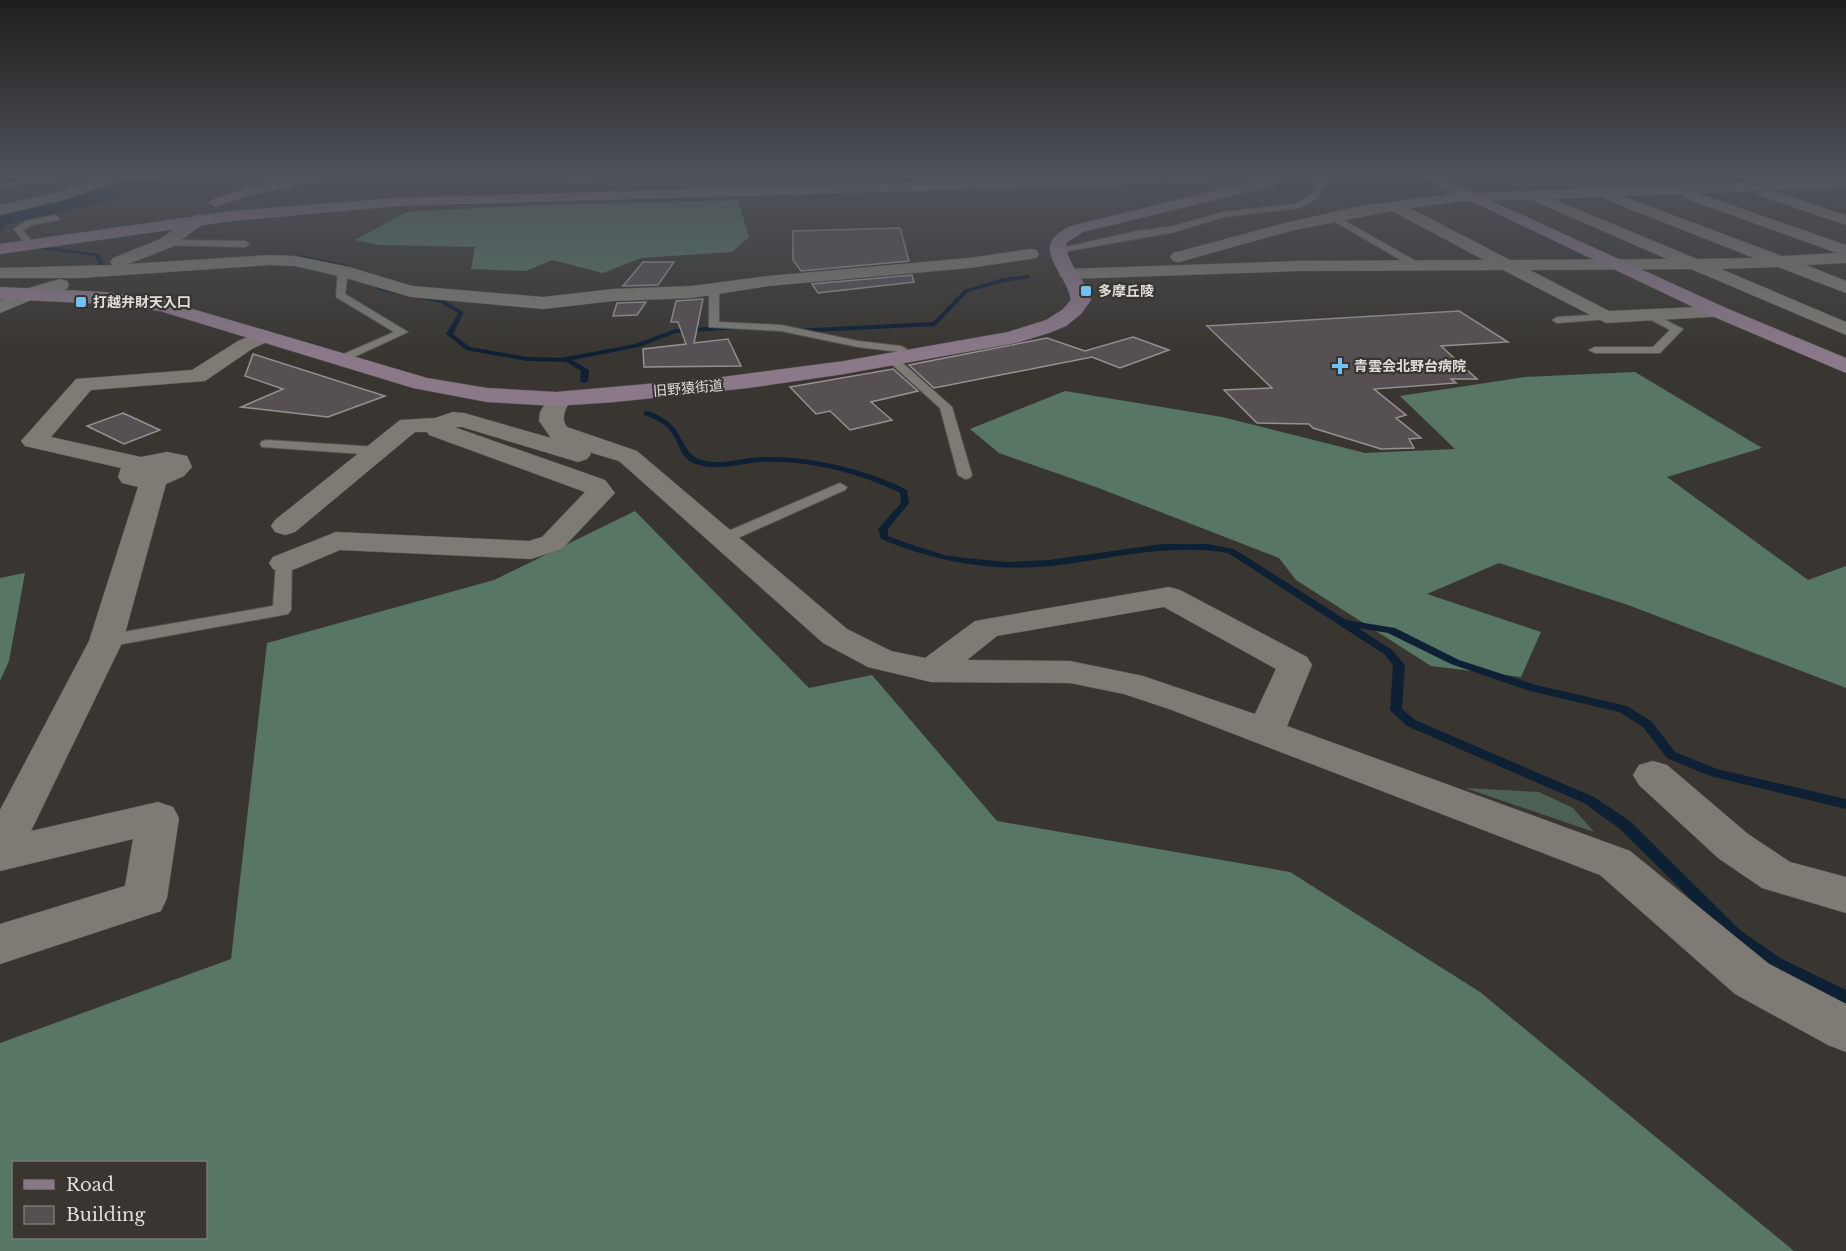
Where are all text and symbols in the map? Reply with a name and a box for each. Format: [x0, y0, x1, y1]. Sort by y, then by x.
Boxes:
place label: 多摩丘陵 [1098, 282, 1154, 300]
marker: 多摩丘陵 [1079, 284, 1093, 298]
place label: 打越弁財天入口 [93, 293, 191, 311]
marker: 打越弁財天入口 [74, 295, 88, 309]
marker: 青雲会北野台病院 [1331, 357, 1349, 375]
place label: 青雲会北野台病院 [1354, 357, 1466, 375]
street label: 旧野猿街道 [652, 376, 724, 400]
legend [12, 1161, 207, 1239]
text: Road [66, 1174, 114, 1196]
text: Building [66, 1204, 145, 1226]

